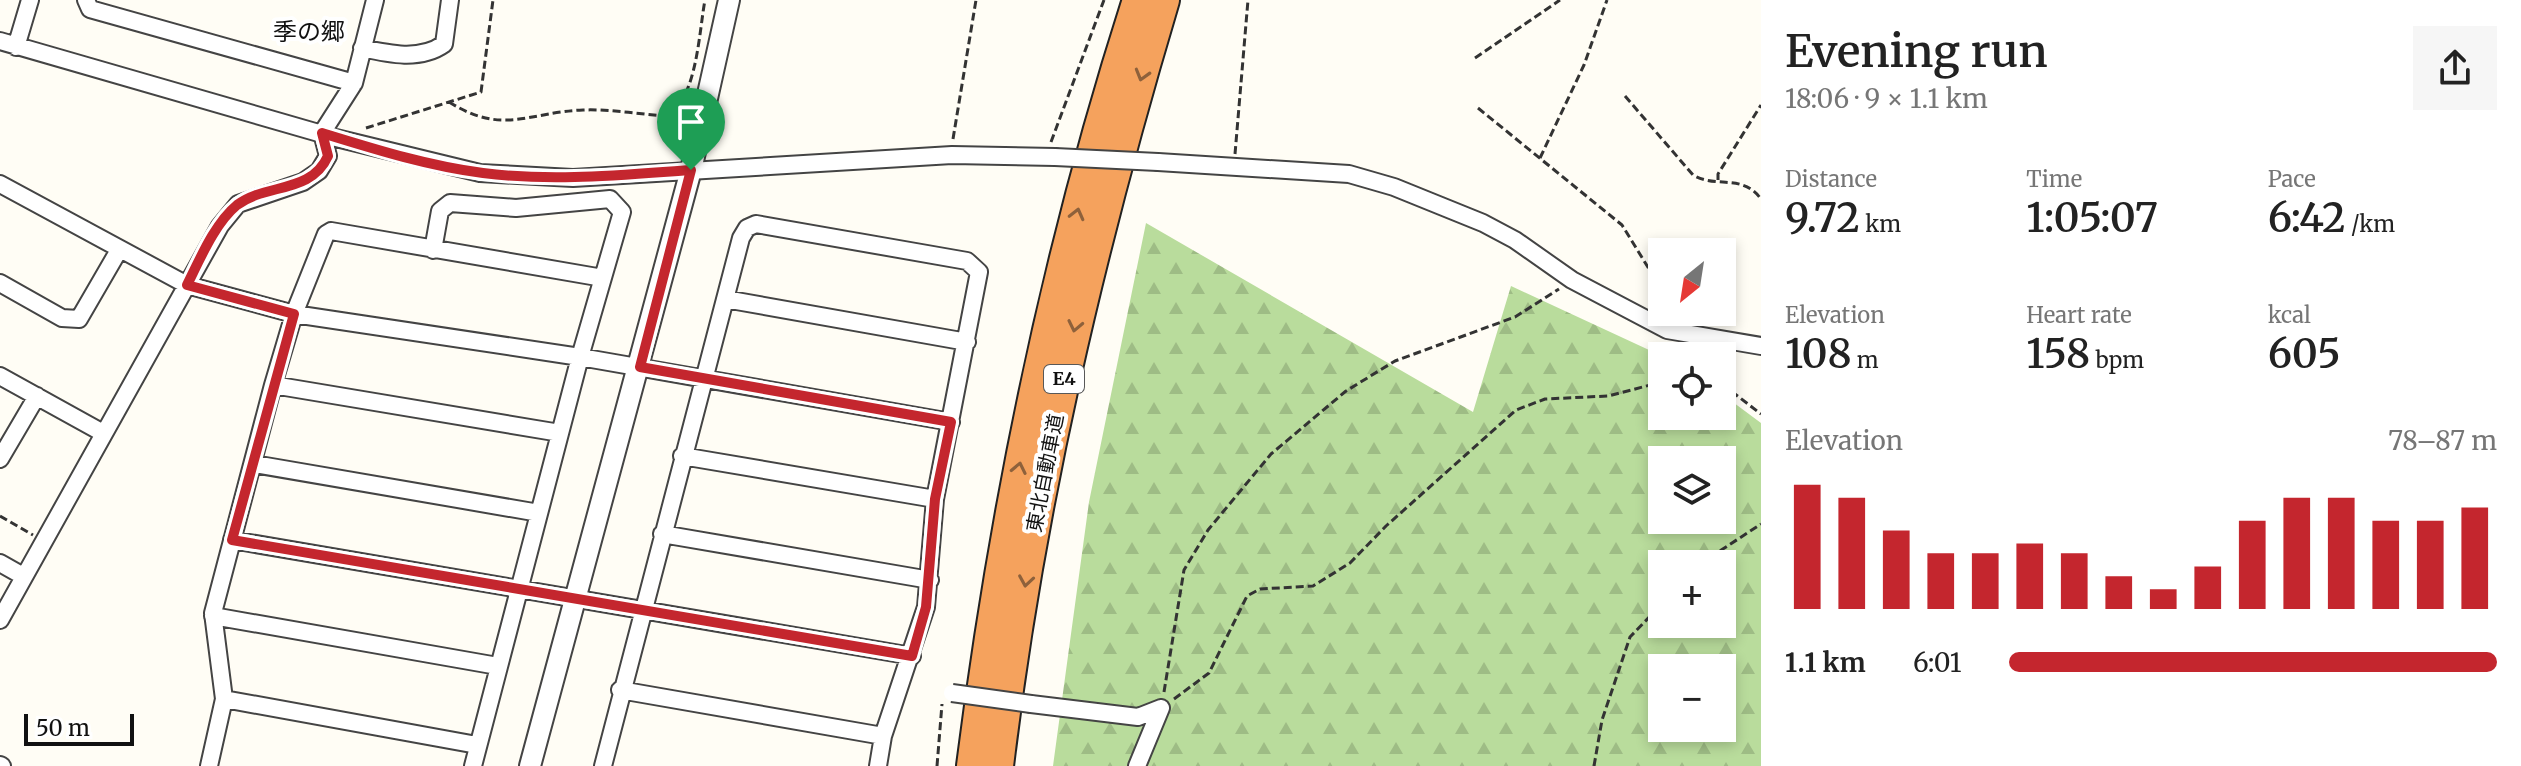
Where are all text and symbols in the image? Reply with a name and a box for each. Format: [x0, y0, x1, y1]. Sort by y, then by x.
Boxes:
district label: 季の郷 [273, 16, 345, 47]
text: Evening run [1785, 24, 2048, 79]
button: share [2413, 26, 2497, 110]
one-way arrow [1135, 67, 1151, 81]
text: 18:06 · 9 × 1.1 km [1785, 82, 1988, 115]
pin [657, 88, 725, 170]
icon: arrive [669, 100, 713, 144]
text: Distance [1785, 165, 1877, 193]
text: Time [2026, 165, 2082, 193]
text: Pace [2268, 165, 2316, 193]
text: 9.72 [1785, 193, 1860, 243]
text: 1:05:07 [2026, 193, 2158, 243]
text: 6:42 [2268, 193, 2346, 243]
one-way arrow [1068, 208, 1085, 222]
text: km [1860, 210, 1901, 238]
text: /km [2346, 210, 2395, 238]
north arrow [1648, 238, 1736, 326]
map controls [1648, 238, 1736, 742]
text: Elevation [1785, 301, 1885, 329]
text: Heart rate [2026, 301, 2132, 329]
text: kcal [2268, 301, 2311, 329]
one-way arrow [1067, 319, 1084, 332]
text: 108 [1785, 329, 1852, 379]
text: 158 [2026, 329, 2090, 379]
text: 605 [2268, 329, 2341, 379]
button: locate [1648, 342, 1736, 430]
text: m [1852, 346, 1879, 374]
text: bpm [2090, 346, 2144, 374]
road number: E4 [1044, 365, 1084, 393]
street label: 東北自動車道 [1021, 412, 1068, 534]
text: Elevation [1785, 424, 1903, 457]
text: 78–87 m [2388, 424, 2497, 457]
button: layers [1648, 446, 1736, 534]
one-way arrow [1010, 461, 1027, 474]
button: + [1648, 550, 1736, 638]
one-way arrow [1018, 574, 1035, 588]
text: 1.1 km [1785, 646, 1866, 679]
text: 6:01 [1913, 646, 1961, 679]
button: − [1648, 654, 1736, 742]
scale bar [24, 710, 134, 746]
text: 50 m [36, 714, 90, 742]

